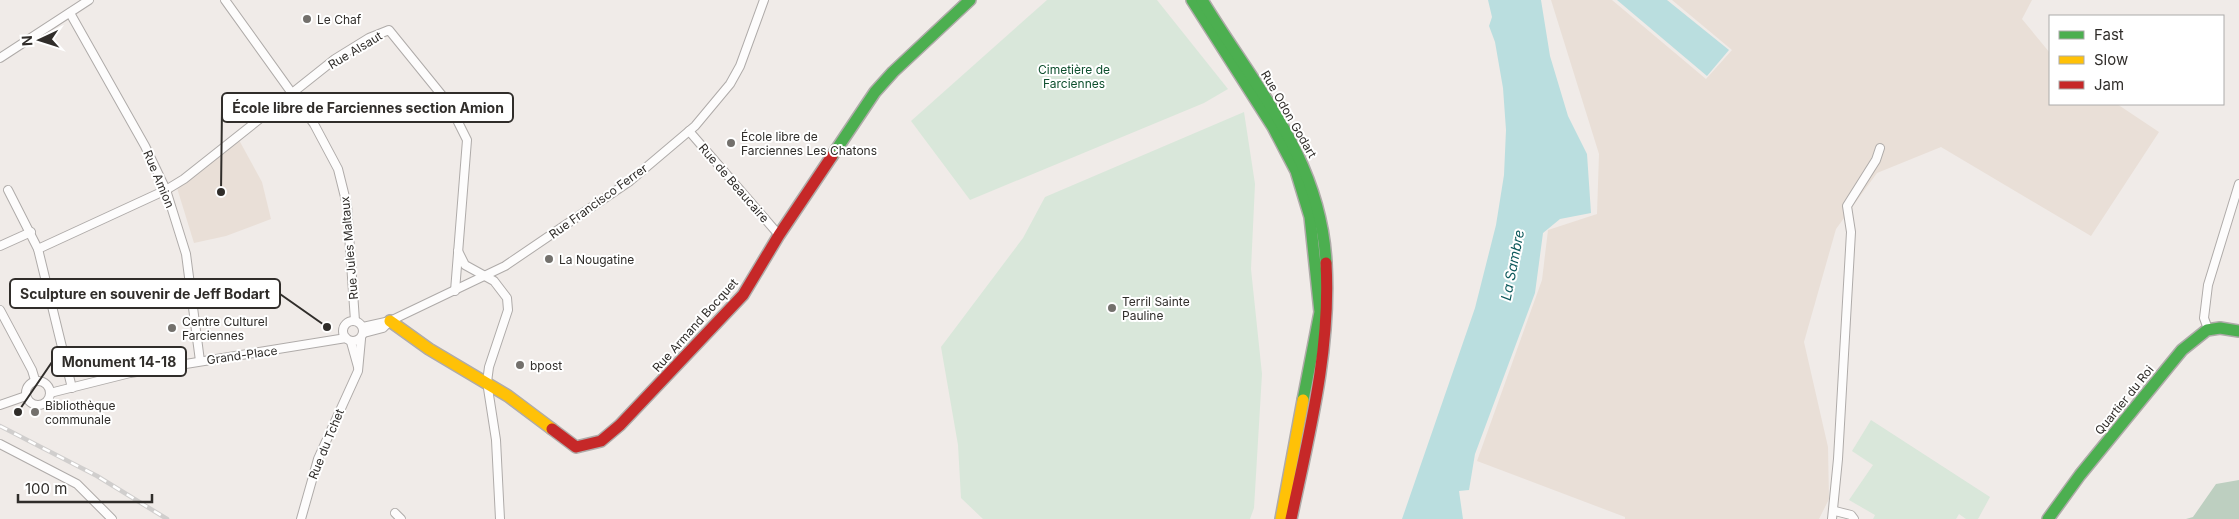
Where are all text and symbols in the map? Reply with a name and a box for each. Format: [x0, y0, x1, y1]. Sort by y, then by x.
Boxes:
place label: Le Chaf [317, 12, 362, 27]
marker: Le Chaf [301, 13, 313, 25]
north arrow [15, 15, 65, 65]
legend [2049, 15, 2224, 105]
text: Fast [2094, 25, 2124, 44]
street label: Rue Alsaut [325, 28, 385, 72]
text: N [18, 35, 35, 47]
text: Slow [2094, 50, 2128, 69]
park label: Cimetière de Farciennes [1038, 62, 1110, 91]
street label: Rue Odon Godart [1258, 68, 1320, 160]
text: Jam [2094, 75, 2124, 94]
callout: École libre de Farciennes section Amion [222, 93, 513, 122]
text: École libre de Farciennes section Amion [232, 98, 504, 116]
place label: École libre de Farciennes Les Chatons [741, 129, 877, 158]
marker: École libre de Farciennes Les Chatons [725, 137, 737, 149]
street label: Rue de Beaucaire [696, 140, 772, 226]
street label: Rue Amion [140, 148, 178, 210]
street label: Rue Francisco Ferrer [546, 160, 651, 242]
street label: Rue Jules Maltaux [337, 195, 361, 300]
water label: La Sambre [1497, 228, 1527, 302]
place label: La Nougatine [559, 252, 634, 267]
marker: La Nougatine [543, 253, 555, 265]
street label: Rue Armand Bocquet [649, 275, 741, 375]
callout: Sculpture en souvenir de Jeff Bodart [10, 279, 280, 308]
text: Sculpture en souvenir de Jeff Bodart [20, 285, 270, 302]
place label: Terril Sainte Pauline [1122, 294, 1190, 323]
marker: Terril Sainte Pauline [1106, 302, 1118, 314]
place label: Centre Culturel Farciennes [182, 314, 268, 343]
marker: Centre Culturel Farciennes [166, 322, 178, 334]
street label: Grand-Place [206, 343, 278, 367]
callout: Monument 14-18 [52, 347, 186, 376]
text: Monument 14-18 [62, 353, 176, 370]
place label: bpost [530, 358, 562, 373]
marker: bpost [514, 359, 526, 371]
street label: Quartier du Roi [2091, 362, 2157, 438]
place label: Bibliothèque communale [45, 398, 116, 427]
marker: Bibliothèque communale [29, 406, 41, 418]
street label: Rue du Tchet [305, 407, 347, 481]
scale bar [18, 472, 151, 504]
text: 100 m [25, 479, 67, 498]

